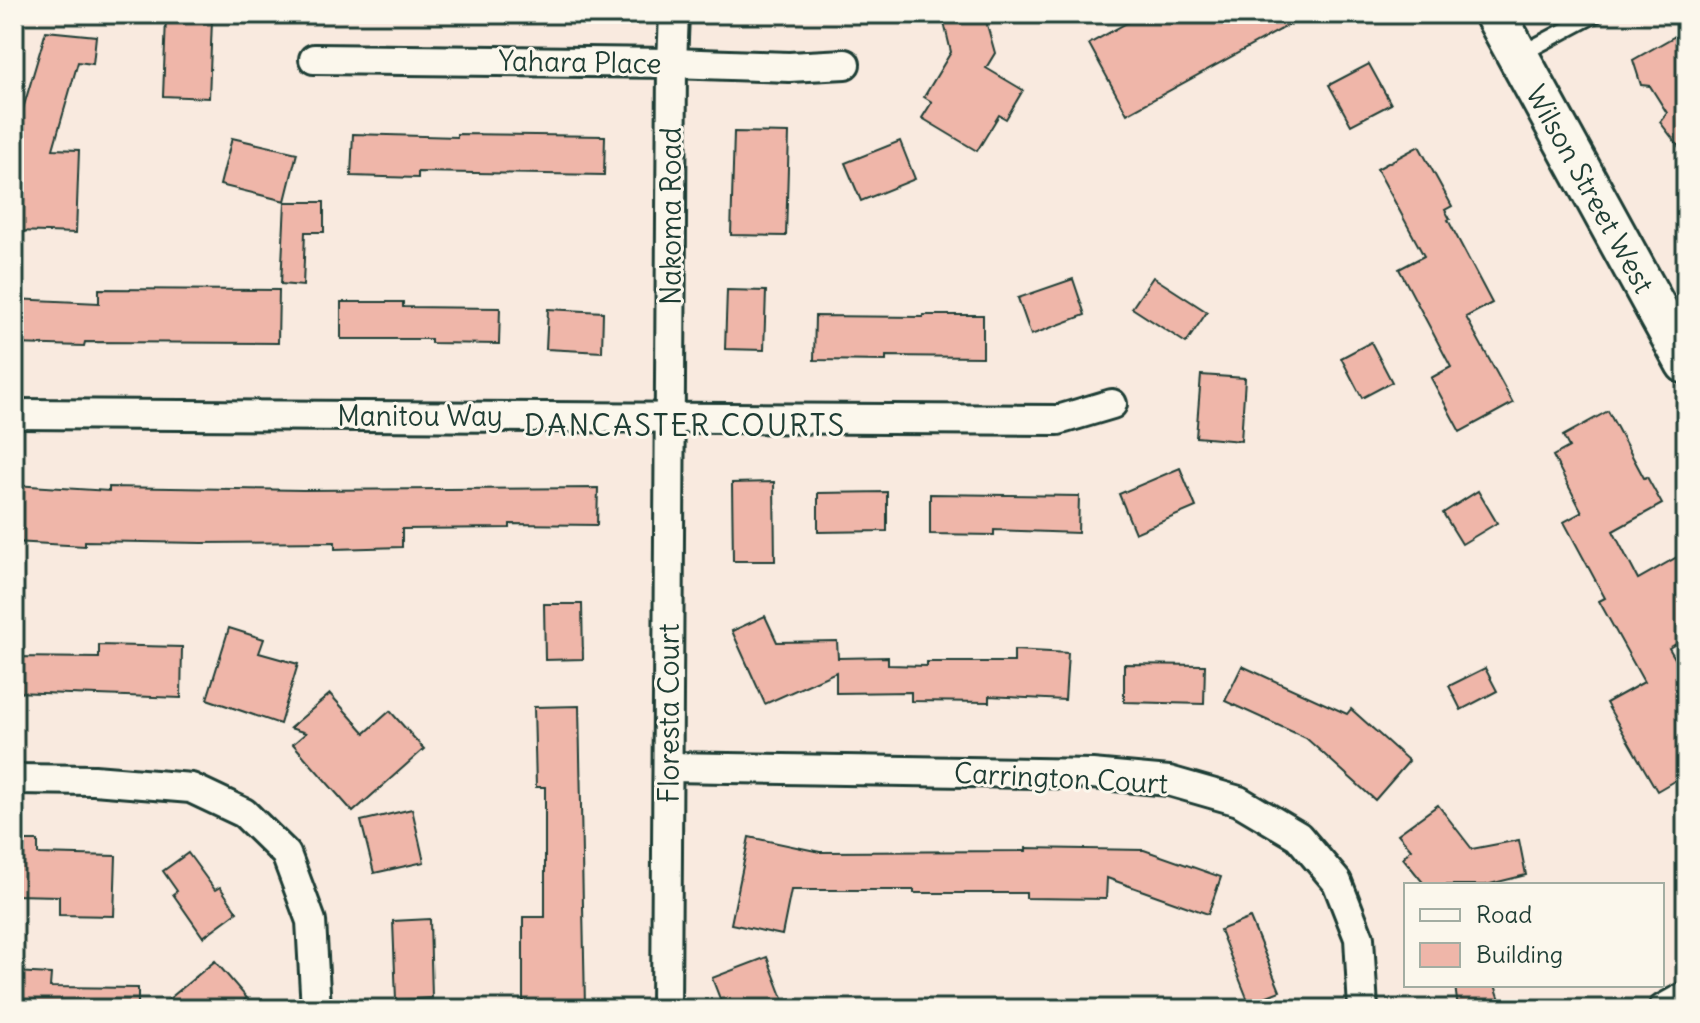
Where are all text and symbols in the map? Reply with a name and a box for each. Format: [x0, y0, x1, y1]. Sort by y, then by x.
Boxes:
street label: Yahara Place [498, 43, 662, 81]
street label: Wilson Street West [1518, 79, 1662, 299]
street label: Nakoma Road [653, 127, 689, 305]
street label: Manitou Way [337, 398, 503, 434]
district label: DANCASTER COURTS [524, 406, 846, 444]
street label: Floresta Court [651, 623, 687, 803]
street label: Carrington Court [953, 754, 1169, 802]
legend [1404, 883, 1664, 987]
text: Road [1476, 899, 1532, 929]
text: Building [1476, 939, 1563, 969]

